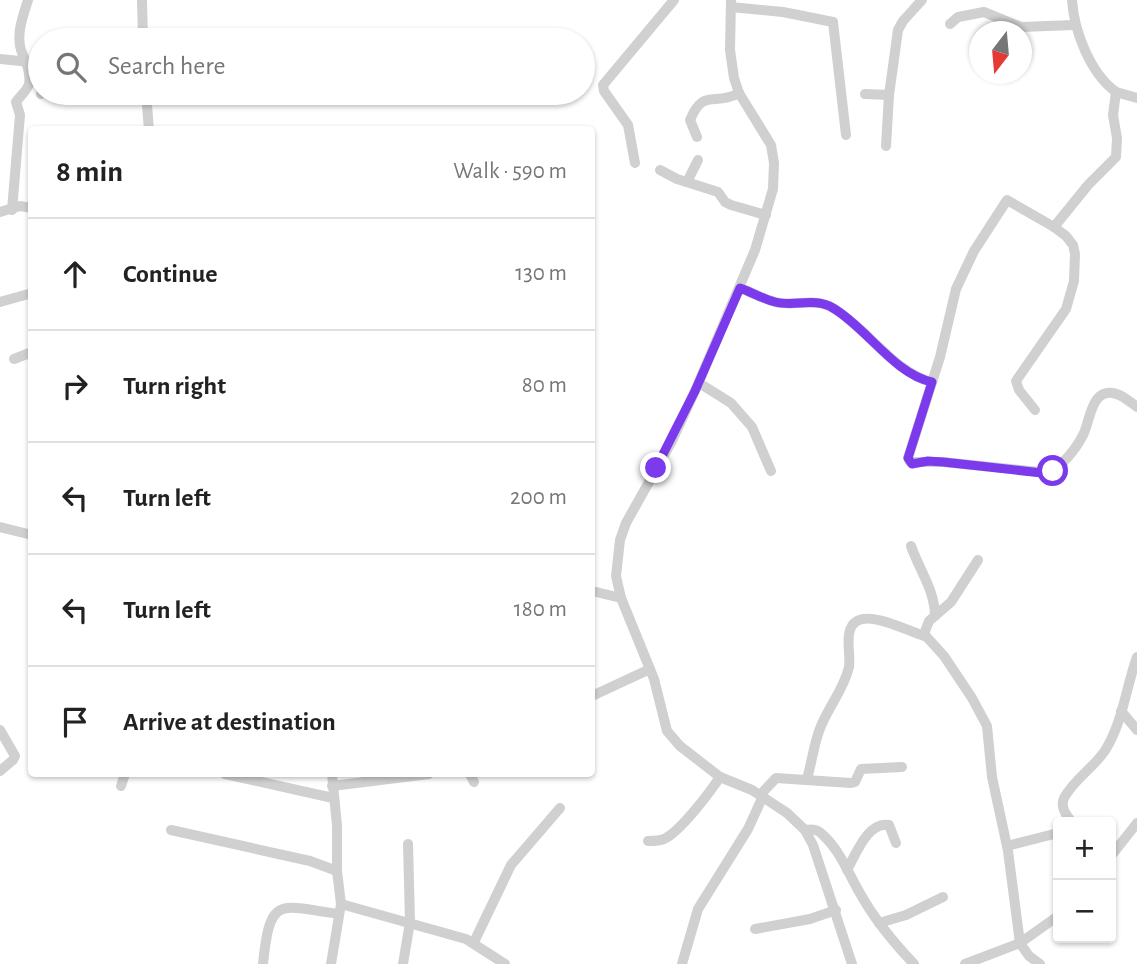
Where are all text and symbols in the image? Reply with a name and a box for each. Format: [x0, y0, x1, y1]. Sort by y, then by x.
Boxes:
north arrow [969, 21, 1032, 84]
search box [28, 28, 595, 105]
icon: search [52, 48, 90, 86]
text: Search here [108, 53, 226, 79]
text: 8 min [56, 157, 123, 187]
text: Walk · 590 m [453, 160, 567, 183]
icon: ahead [56, 255, 94, 293]
text: Continue [123, 261, 218, 287]
text: 130 m [515, 262, 567, 285]
icon: right [56, 367, 94, 405]
text: Turn right [123, 373, 226, 399]
text: 80 m [522, 374, 567, 397]
route end [640, 452, 671, 483]
route start [1037, 455, 1068, 486]
icon: left [56, 479, 94, 517]
text: Turn left [123, 485, 211, 511]
text: 200 m [510, 486, 567, 509]
icon: left [56, 591, 94, 629]
text: Turn left [123, 597, 211, 623]
text: 180 m [514, 598, 567, 621]
icon: arrive [56, 703, 94, 741]
text: Arrive at destination [123, 709, 336, 735]
map controls [1053, 817, 1116, 943]
button: + [1053, 817, 1116, 880]
button: − [1053, 880, 1116, 943]

